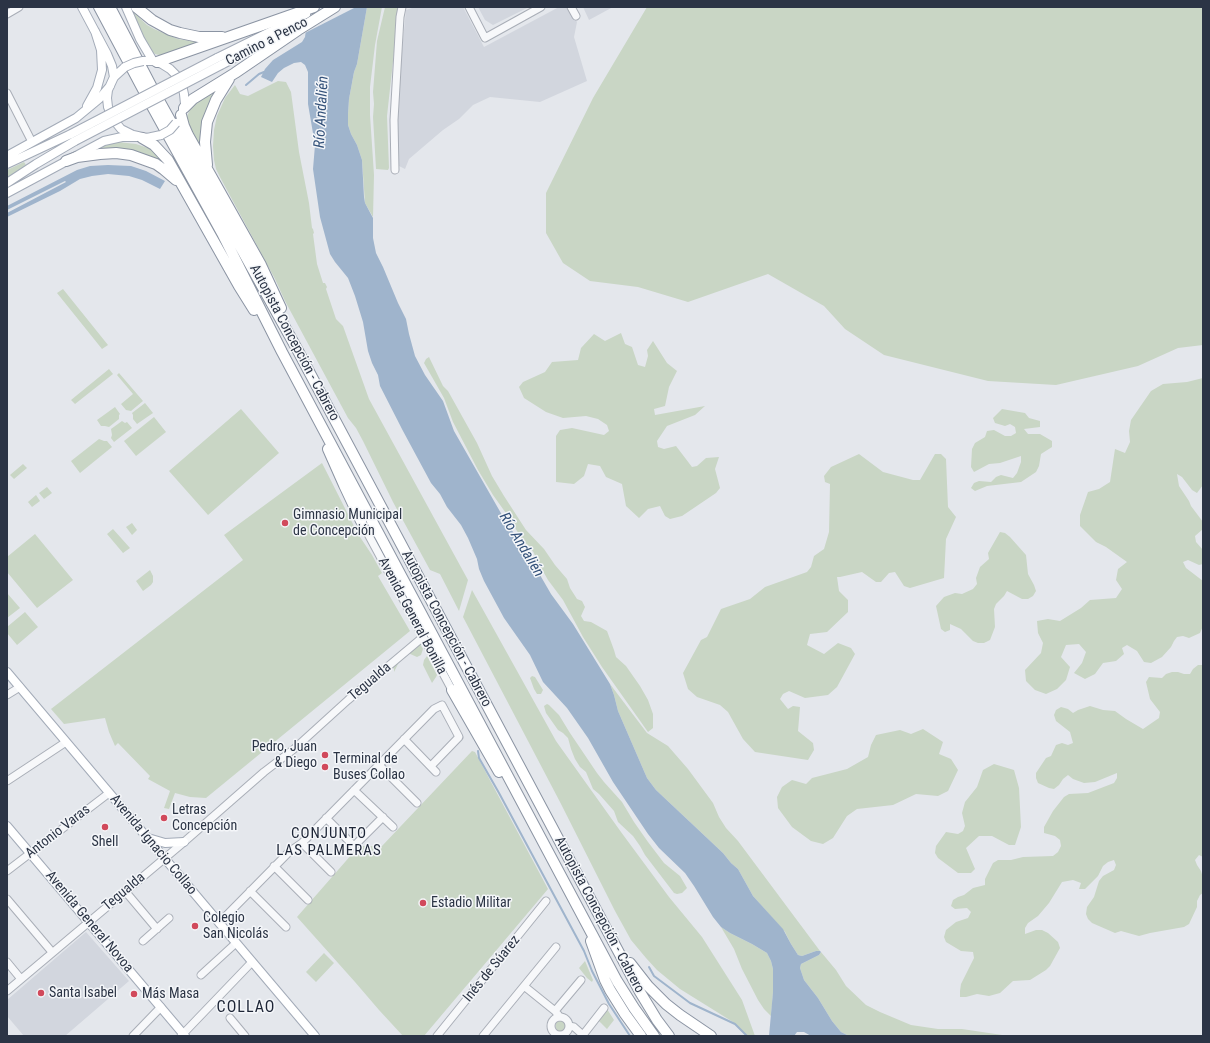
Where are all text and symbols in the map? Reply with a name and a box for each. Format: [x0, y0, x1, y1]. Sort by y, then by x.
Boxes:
street label: Camino a Penco [223, 14, 311, 70]
water label: Río Andalién [311, 76, 333, 148]
street label: Autopista Concepción - Cabrero [246, 262, 342, 424]
place label: Gimnasio Municipal de Concepción [293, 507, 402, 540]
water label: Río Andalién [495, 509, 547, 581]
marker: Gimnasio Municipal de Concepción [280, 518, 290, 528]
street label: Autopista Concepción - Cabrero [398, 548, 494, 710]
street label: Avenida General Bonilla [374, 555, 450, 677]
street label: Tegualda [345, 659, 395, 705]
place label: Pedro, Juan & Diego [252, 739, 317, 772]
marker: Pedro, Juan & Diego [320, 750, 330, 760]
place label: Terminal de Buses Collao [333, 751, 405, 784]
marker: Terminal de Buses Collao [320, 762, 330, 772]
street label: Avenida Ignacio Collao [106, 791, 200, 899]
street label: Antonio Varas [22, 802, 94, 862]
place label: Letras Concepción [172, 802, 237, 834]
marker: Letras Concepción [159, 813, 169, 823]
marker: Shell [100, 822, 110, 832]
district label: CONJUNTO LAS PALMERAS [276, 825, 382, 860]
place label: Shell [91, 834, 119, 850]
street label: Autopista Concepción - Cabrero [551, 834, 647, 996]
street label: Avenida General Novoa [42, 868, 136, 976]
street label: Tegualda [99, 869, 149, 915]
place label: Estadio Militar [431, 895, 511, 911]
marker: Estadio Militar [418, 898, 428, 908]
place label: Colegio San Nicolás [203, 910, 269, 942]
marker: Colegio San Nicolás [190, 921, 200, 931]
street label: Inés de Súarez [460, 932, 524, 1006]
place label: Santa Isabel [49, 985, 117, 1001]
place label: Más Masa [142, 986, 199, 1002]
marker: Santa Isabel [36, 988, 46, 998]
marker: Más Masa [129, 989, 139, 999]
district label: COLLAO [217, 998, 275, 1018]

